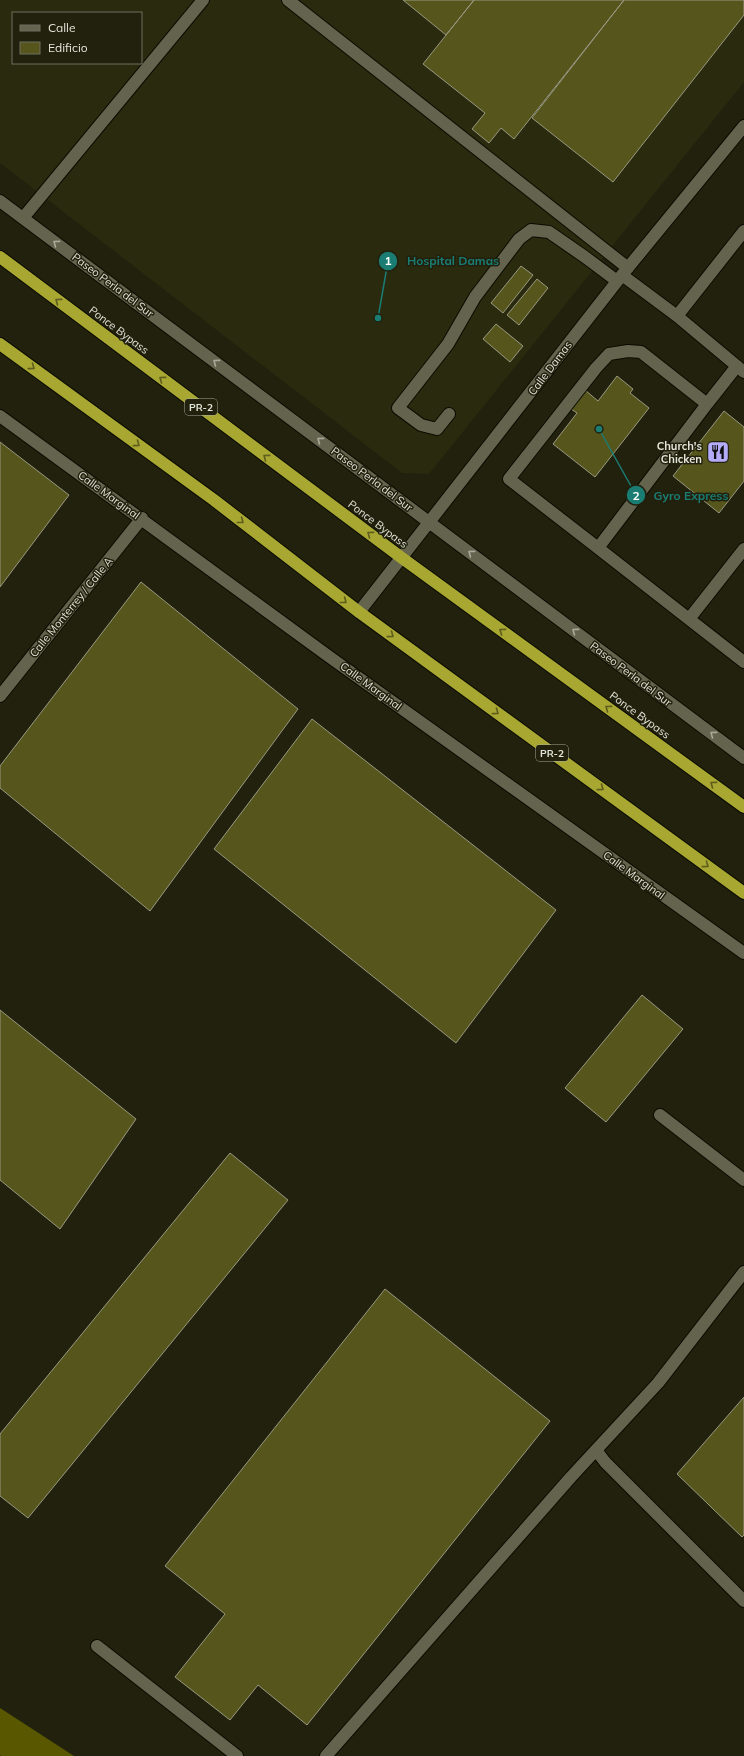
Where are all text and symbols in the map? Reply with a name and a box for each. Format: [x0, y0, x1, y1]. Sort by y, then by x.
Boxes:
legend [12, 12, 142, 64]
text: Calle [48, 20, 75, 35]
text: Edificio [48, 40, 88, 55]
one-way arrow [53, 240, 60, 247]
callout: Hospital Damas [378, 249, 507, 273]
street label: Paseo Perla del Sur [70, 250, 156, 320]
text: 1 [384, 253, 392, 268]
text: Hospital Damas [407, 253, 499, 268]
one-way arrow [56, 299, 63, 306]
street label: Ponce Bypass [86, 303, 152, 357]
street label: Calle Damas [525, 338, 575, 398]
one-way arrow [213, 360, 220, 367]
one-way arrow [27, 362, 34, 369]
one-way arrow [160, 376, 167, 383]
road number: PR-2 [185, 399, 217, 415]
one-way arrow [317, 438, 324, 445]
one-way arrow [132, 439, 139, 446]
place label: Church's Chicken [657, 439, 702, 466]
restaurant icon: Church's Chicken [705, 439, 731, 465]
street label: Paseo Perla del Sur [329, 444, 415, 514]
one-way arrow [264, 454, 271, 461]
street label: Calle Marginal [75, 468, 143, 522]
callout: Gyro Express [626, 483, 736, 507]
text: 2 [632, 488, 640, 503]
text: Gyro Express [654, 488, 728, 503]
street label: Ponce Bypass [345, 497, 411, 551]
one-way arrow [237, 516, 244, 523]
one-way arrow [368, 532, 375, 539]
one-way arrow [469, 551, 476, 558]
street label: Calle Monterrey / Calle A [26, 554, 116, 660]
one-way arrow [339, 596, 346, 603]
one-way arrow [500, 629, 507, 636]
one-way arrow [573, 629, 580, 636]
one-way arrow [386, 630, 393, 637]
street label: Paseo Perla del Sur [588, 639, 674, 709]
street label: Calle Marginal [337, 659, 405, 713]
street label: Ponce Bypass [607, 688, 673, 742]
one-way arrow [605, 706, 612, 713]
one-way arrow [491, 707, 498, 714]
one-way arrow [710, 732, 717, 739]
road number: PR-2 [536, 745, 568, 761]
one-way arrow [710, 782, 717, 789]
one-way arrow [596, 783, 603, 790]
street label: Calle Marginal [600, 848, 668, 902]
one-way arrow [701, 860, 708, 867]

